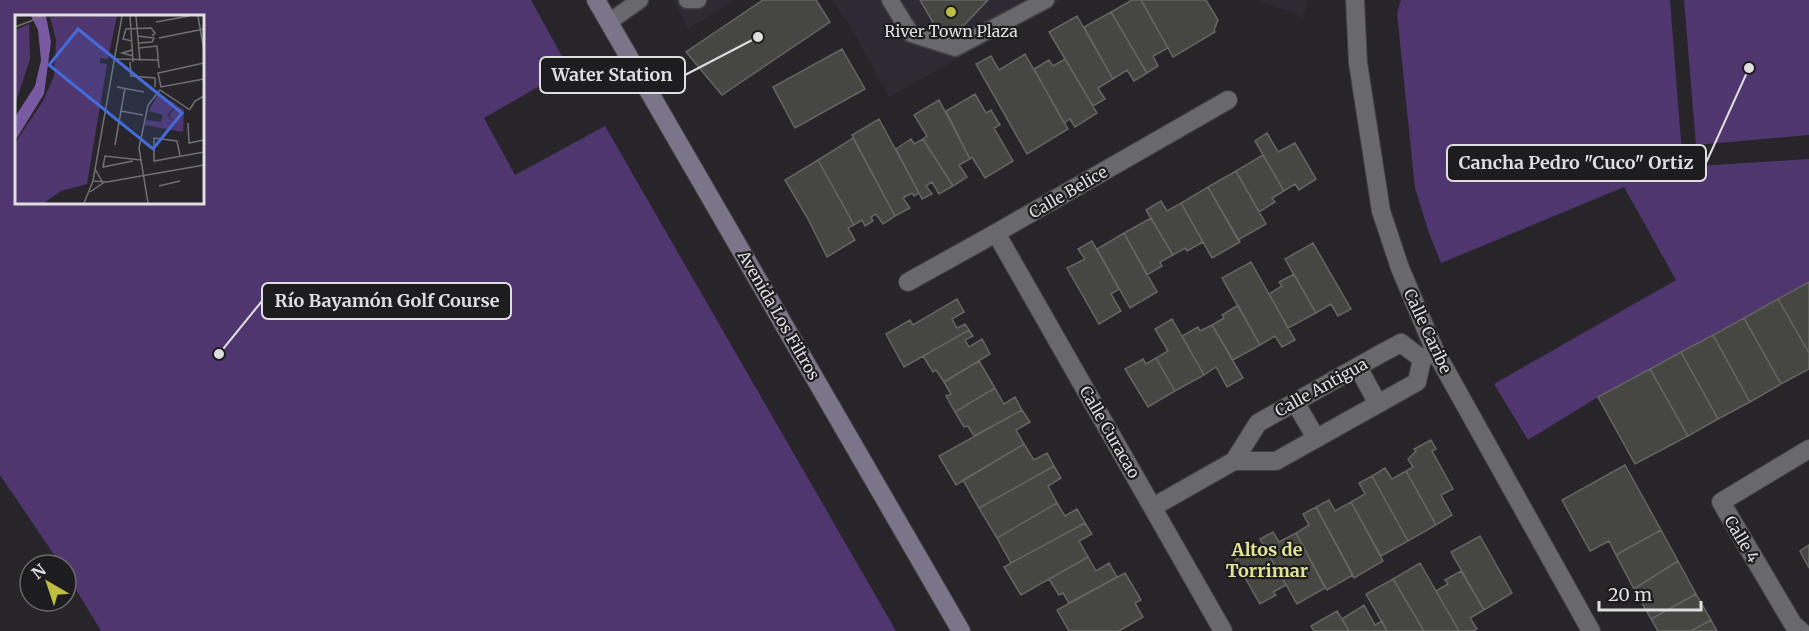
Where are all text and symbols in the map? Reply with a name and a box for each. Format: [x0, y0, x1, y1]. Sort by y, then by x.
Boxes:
marker: River Town Plaza [944, 5, 958, 19]
inset map [15, 15, 204, 204]
place label: River Town Plaza [884, 21, 1018, 41]
callout: Water Station [540, 57, 685, 93]
text: Water Station [551, 63, 672, 86]
callout: Cancha Pedro "Cuco" Ortiz [1447, 145, 1706, 181]
text: Cancha Pedro "Cuco" Ortiz [1459, 151, 1693, 174]
street label: Calle Belice [1025, 162, 1111, 222]
street label: Avenida Los Filtros [733, 246, 824, 383]
callout: Río Bayamón Golf Course [262, 283, 511, 319]
street label: Calle Caribe [1400, 286, 1456, 376]
text: Río Bayamón Golf Course [275, 289, 500, 312]
street label: Calle Antigua [1271, 353, 1371, 421]
street label: Calle Curacao [1076, 382, 1144, 482]
street label: Calle 4 [1720, 512, 1764, 566]
district label: Altos de Torrimar [1226, 538, 1308, 582]
north arrow [18, 553, 78, 613]
text: N [27, 559, 50, 583]
scale bar [1599, 574, 1701, 612]
text: 20 m [1608, 583, 1652, 606]

